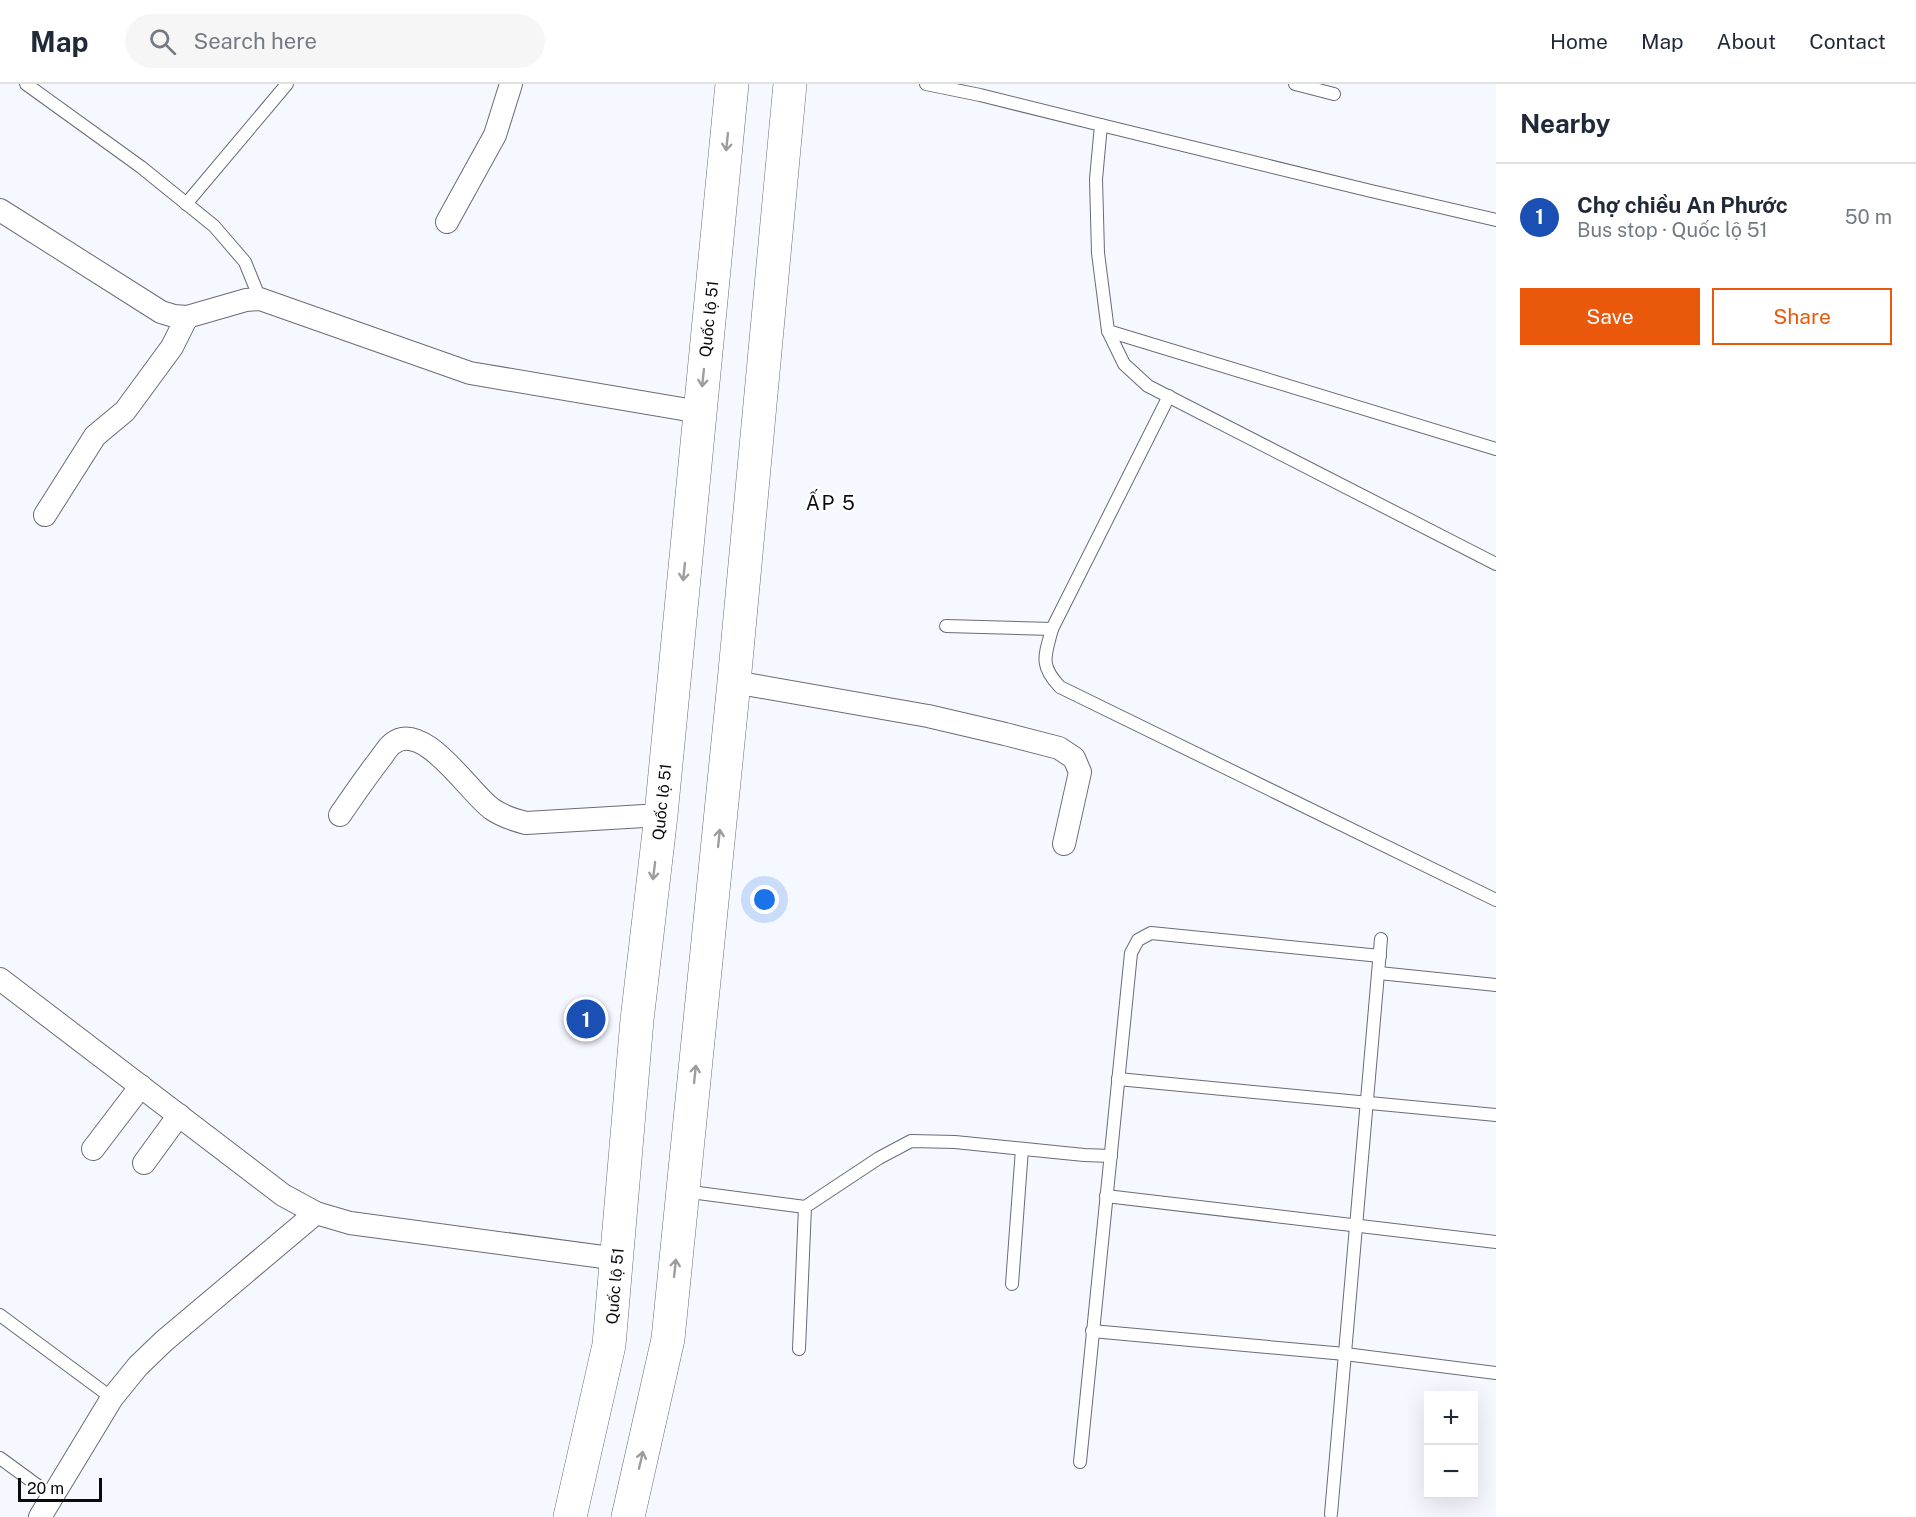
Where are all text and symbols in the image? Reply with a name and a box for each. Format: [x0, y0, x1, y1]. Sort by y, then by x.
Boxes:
search box [125, 14, 545, 68]
text: Map [30, 25, 89, 58]
icon: search [146, 25, 179, 58]
text: Search here [194, 28, 317, 54]
text: Home [1550, 29, 1608, 54]
text: Map [1641, 29, 1684, 54]
text: About [1717, 29, 1776, 54]
text: Contact [1809, 29, 1886, 54]
text: Nearby [1520, 108, 1610, 139]
one-way arrow [721, 132, 732, 152]
text: Chợ chiều An Phước [1577, 192, 1788, 218]
text: 1 [1535, 205, 1544, 229]
text: 50 m [1845, 205, 1892, 229]
text: Bus stop · Quốc lộ 51 [1577, 218, 1768, 242]
street label: Quốc lộ 51 [696, 280, 722, 358]
button: Save [1520, 288, 1700, 345]
button: Share [1712, 288, 1892, 345]
one-way arrow [697, 368, 708, 388]
district label: ẤP 5 [806, 489, 856, 515]
one-way arrow [678, 562, 689, 582]
street label: Quốc lộ 51 [649, 763, 675, 841]
one-way arrow [713, 829, 724, 849]
one-way arrow [649, 860, 660, 880]
your location [750, 885, 779, 914]
pin: 1 [566, 996, 606, 1042]
one-way arrow [689, 1065, 700, 1085]
street label: Quốc lộ 51 [602, 1247, 628, 1325]
one-way arrow [670, 1259, 681, 1279]
map controls [1424, 1391, 1478, 1499]
button: + [1424, 1391, 1478, 1445]
button: − [1424, 1445, 1478, 1499]
one-way arrow [635, 1451, 647, 1470]
scale bar [18, 1475, 102, 1502]
text: 20 m [27, 1479, 64, 1498]

